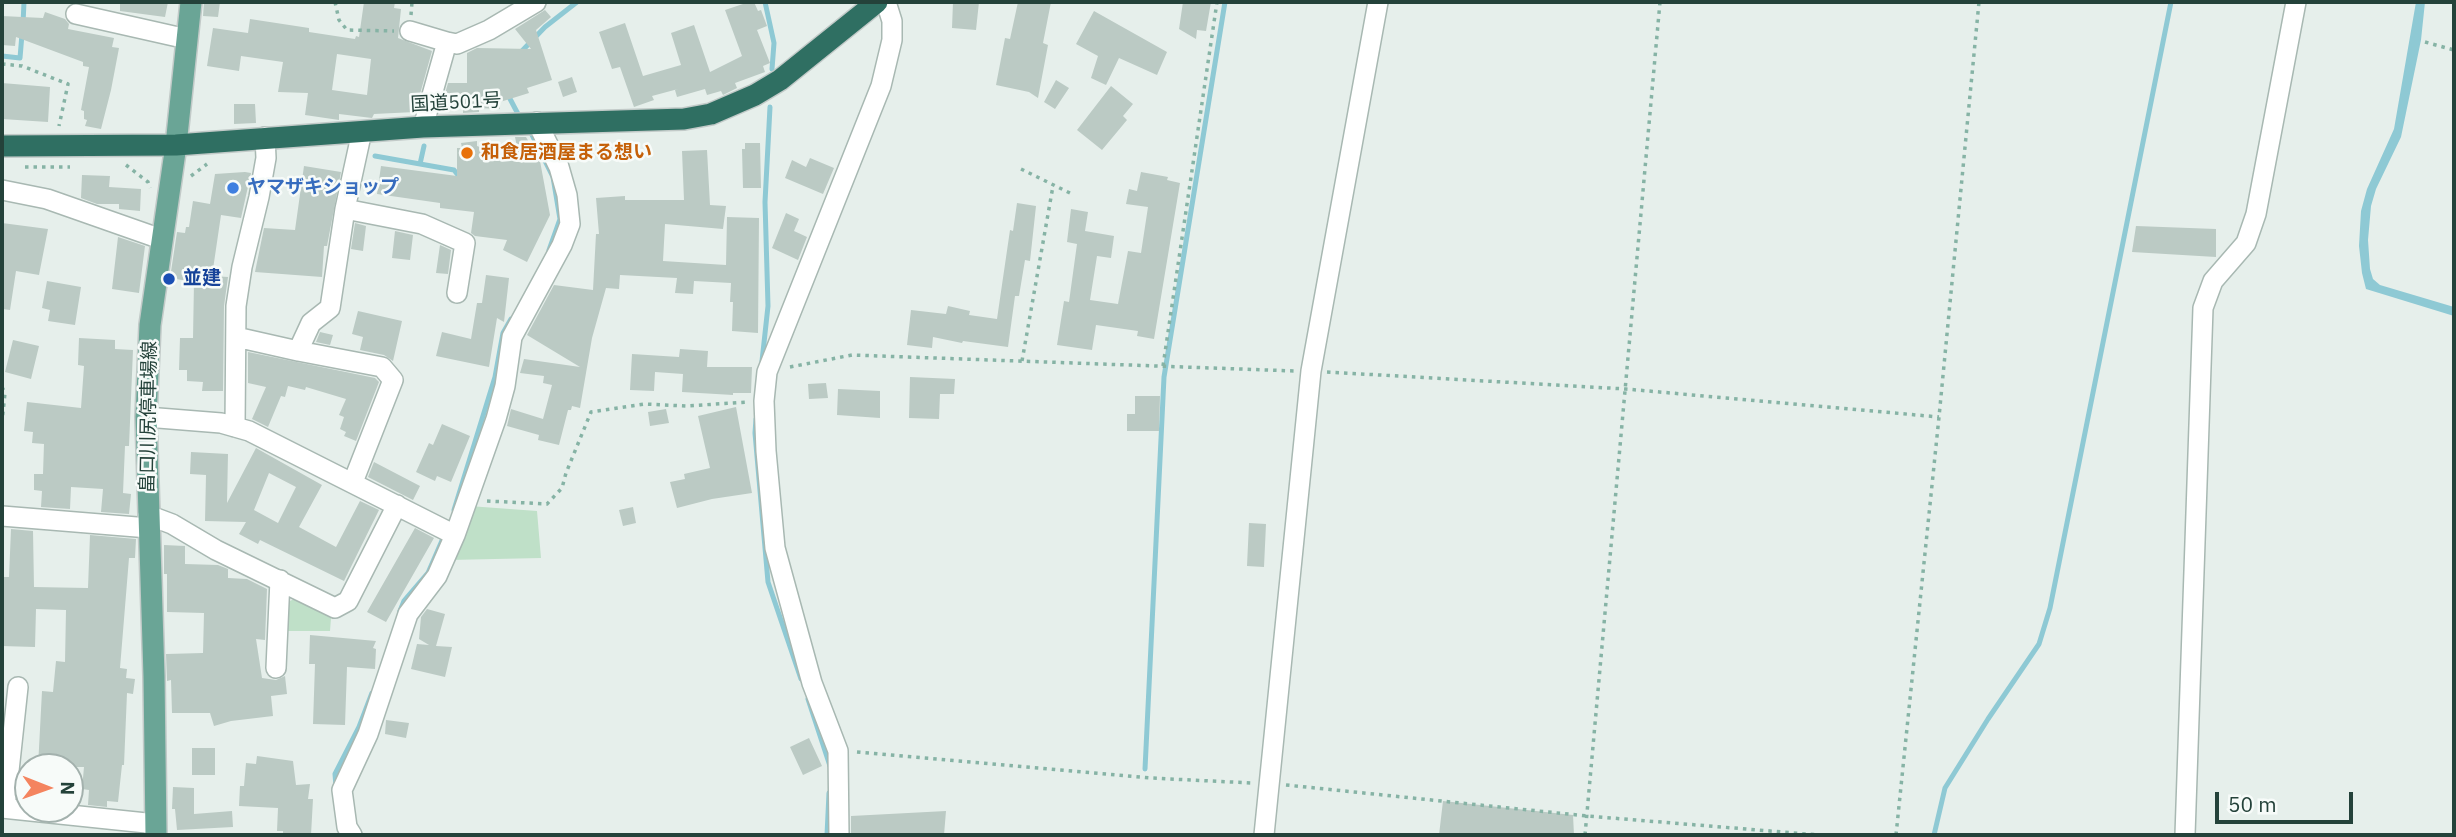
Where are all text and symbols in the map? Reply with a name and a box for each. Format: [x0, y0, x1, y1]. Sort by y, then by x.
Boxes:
street label: 国道501号 [410, 89, 502, 117]
place label: 和食居酒屋まる想い [481, 142, 652, 164]
marker: 和食居酒屋まる想い [459, 145, 475, 161]
place label: ヤマザキショップ [247, 177, 399, 199]
marker: ヤマザキショップ [225, 180, 241, 196]
place label: 並建 [183, 268, 221, 290]
marker: 並建 [161, 271, 177, 287]
street label: 畠口川尻停車場線 [136, 341, 162, 493]
north arrow [14, 753, 84, 823]
scale bar [2218, 778, 2356, 822]
text: N [56, 781, 80, 795]
text: 50 m [2228, 790, 2277, 818]

